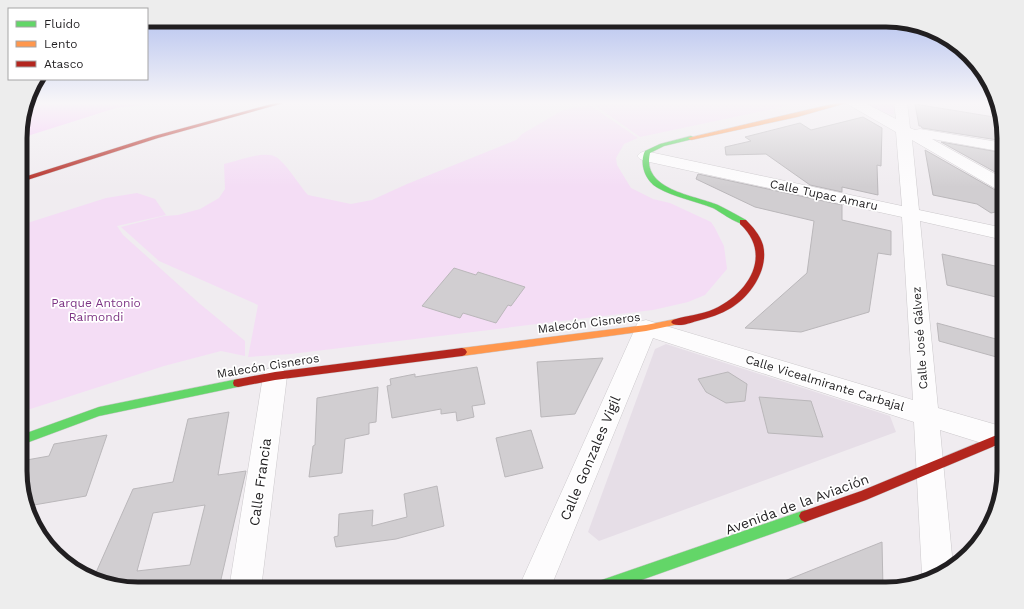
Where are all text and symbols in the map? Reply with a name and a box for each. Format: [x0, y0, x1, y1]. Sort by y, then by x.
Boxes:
legend [8, 8, 148, 80]
text: Fluido [44, 17, 80, 31]
text: Lento [44, 37, 78, 51]
text: Atasco [44, 57, 84, 71]
street label: Calle Tupac Amaru [769, 177, 879, 213]
street label: Calle José Gálvez [909, 286, 931, 390]
park label: Parque Antonio Raimondi [51, 296, 141, 324]
street label: Malecón Cisneros [537, 310, 641, 336]
street label: Malecón Cisneros [216, 351, 320, 381]
street label: Calle Vicealmirante Carbajal [744, 352, 906, 414]
street label: Calle Gonzales Vigil [556, 393, 624, 523]
street label: Calle Francia [246, 437, 274, 527]
street label: Avenida de la Aviación [723, 471, 871, 537]

